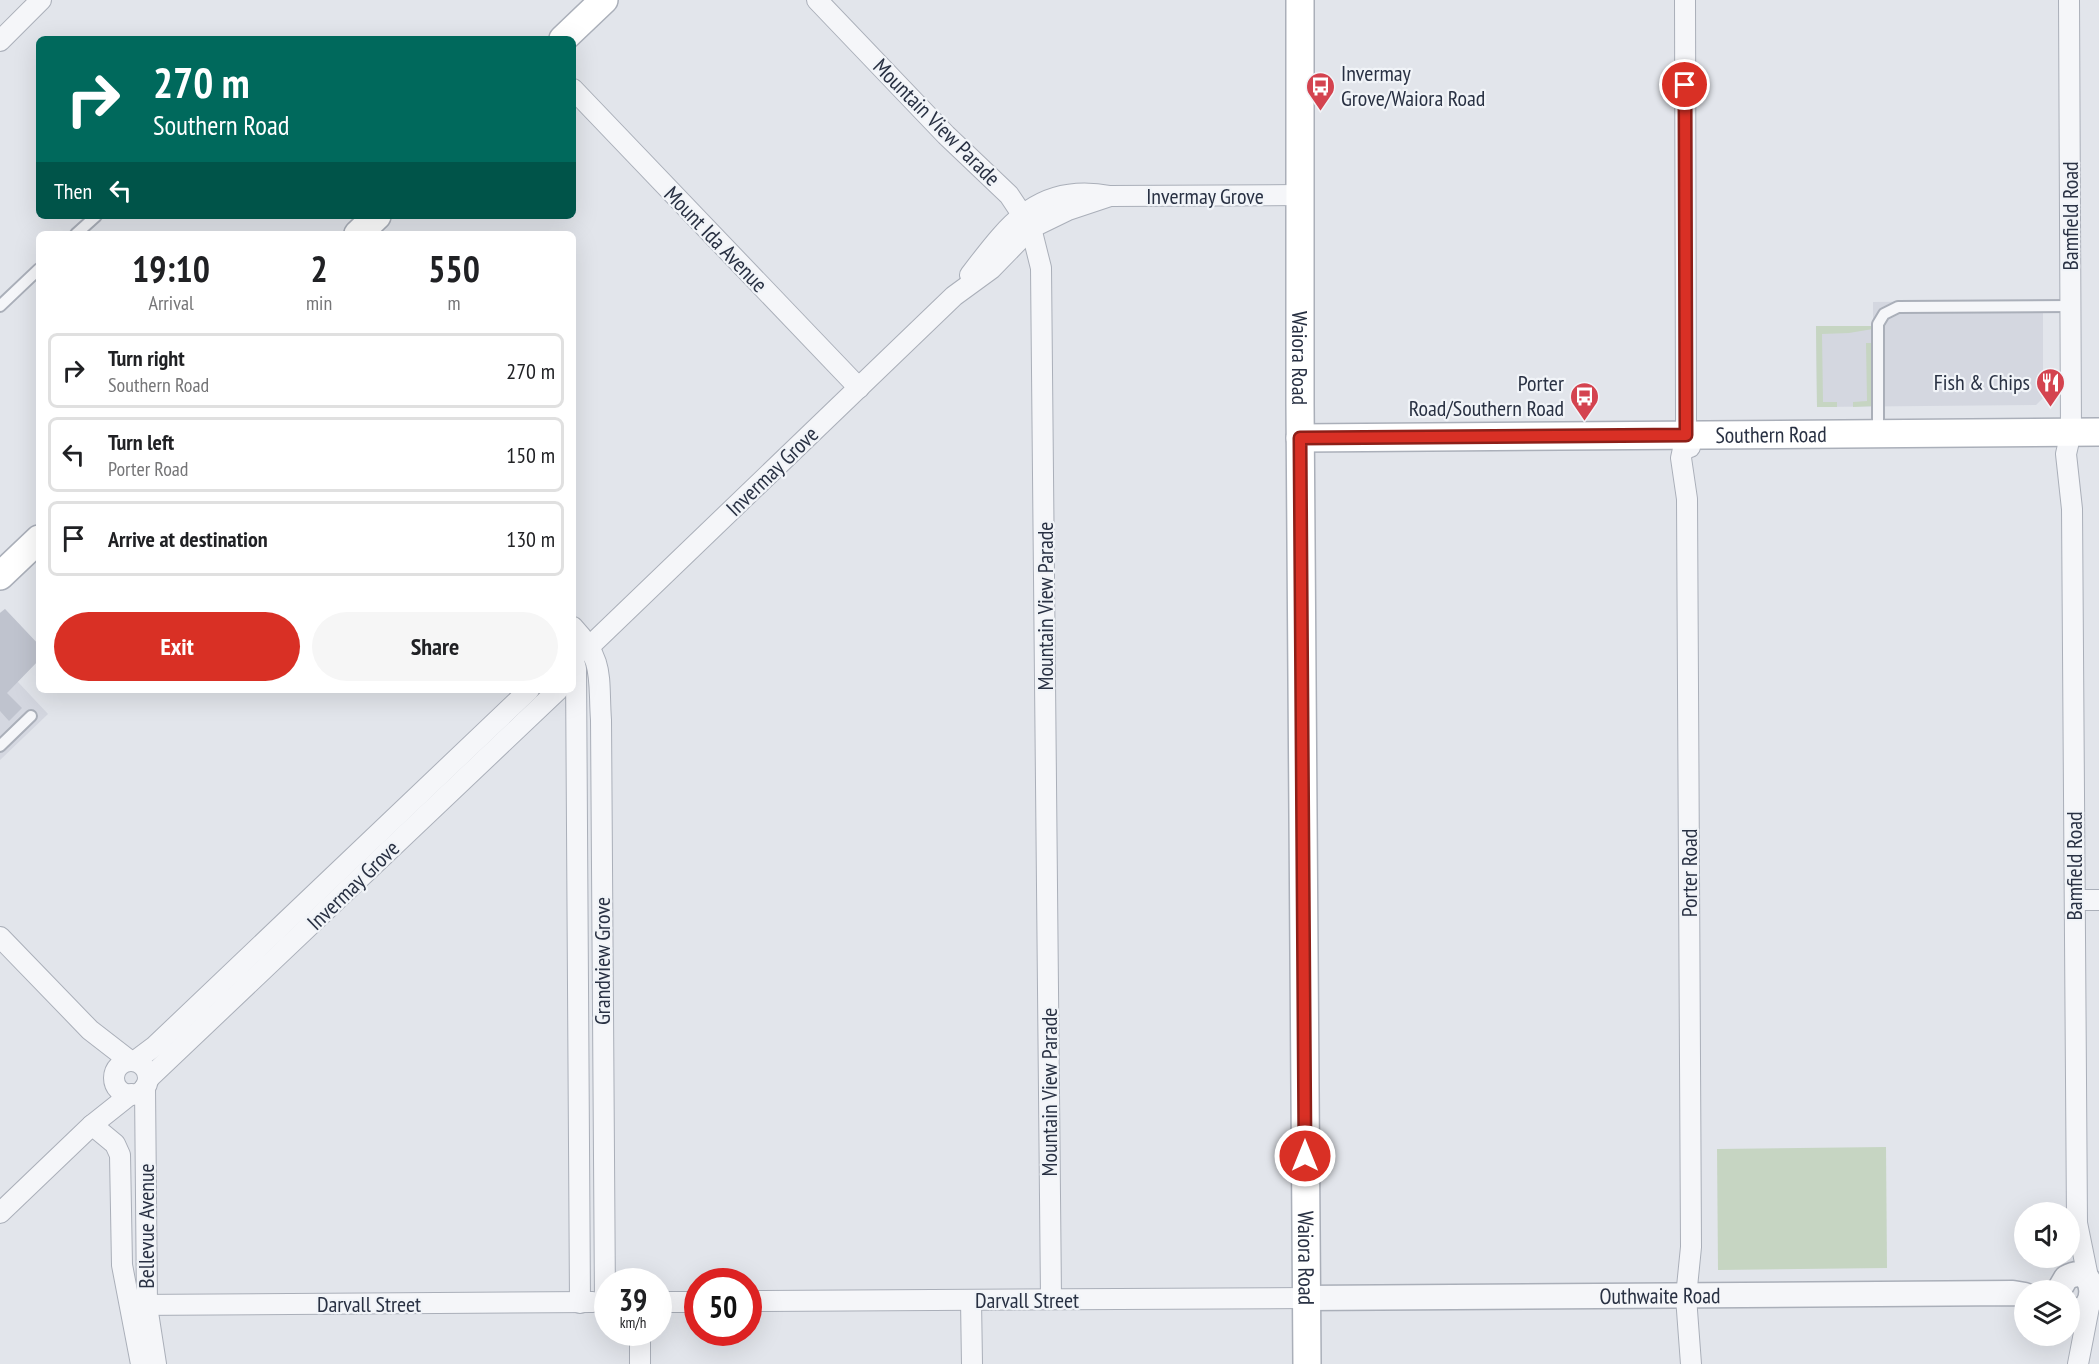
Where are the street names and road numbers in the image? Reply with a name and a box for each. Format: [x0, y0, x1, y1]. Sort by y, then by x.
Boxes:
street label: Mountain View Parade [867, 52, 1007, 192]
street label: Bamfield Road [2056, 161, 2084, 271]
street label: Mount Ida Avenue [658, 180, 774, 298]
street label: Invermay Grove [1146, 182, 1264, 210]
street label: Waiora Road [1286, 311, 1314, 405]
street label: Invermay Grove [720, 420, 824, 522]
street label: Southern Road [1715, 420, 1827, 449]
street label: Mountain View Parade [1031, 522, 1059, 690]
street label: Bamfield Road [2060, 811, 2088, 921]
street label: Porter Road [1675, 829, 1703, 917]
street label: Invermay Grove [301, 834, 405, 936]
street label: Grandview Grove [588, 897, 616, 1025]
street label: Mountain View Parade [1035, 1008, 1063, 1176]
street label: Bellevue Avenue [132, 1163, 160, 1289]
street label: Waiora Road [1292, 1211, 1321, 1305]
street label: Outhwaite Road [1599, 1281, 1721, 1310]
street label: Darvall Street [975, 1286, 1079, 1314]
street label: Darvall Street [317, 1290, 421, 1318]

